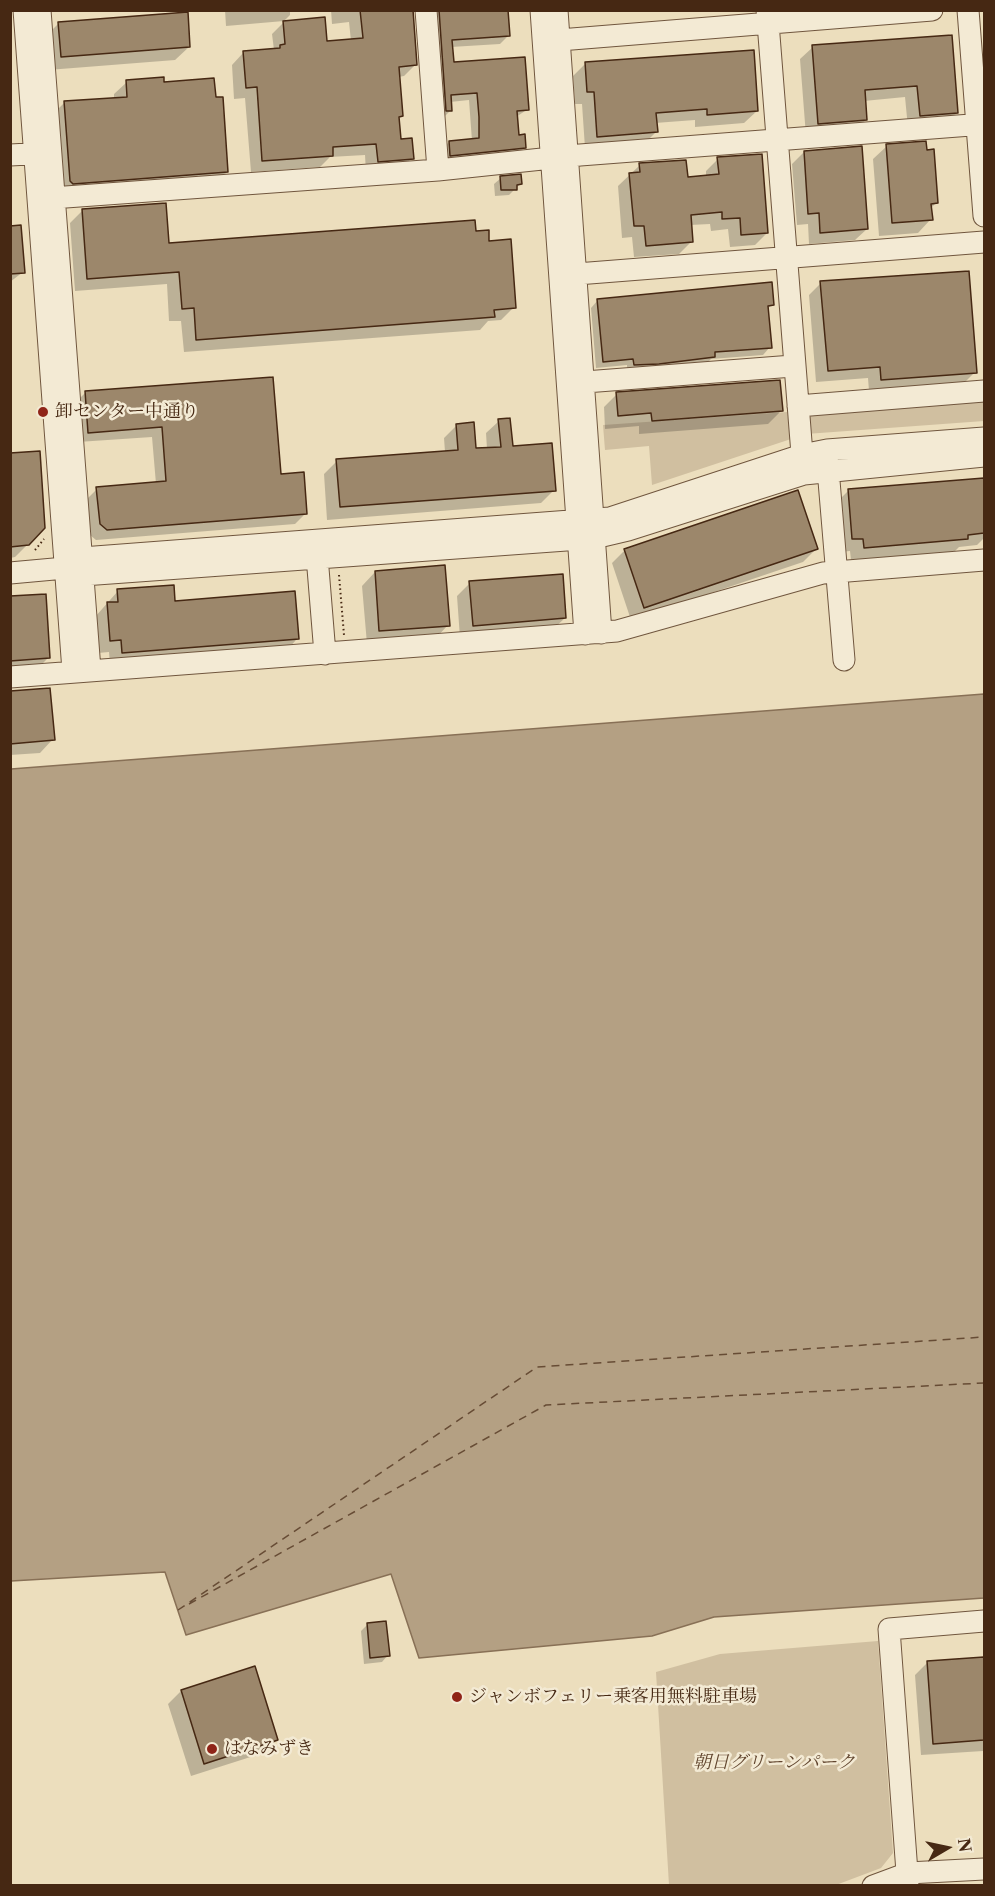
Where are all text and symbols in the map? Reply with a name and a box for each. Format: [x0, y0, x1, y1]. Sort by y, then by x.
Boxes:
place label: 卸センター中通り [55, 401, 199, 423]
marker: 卸センター中通り [36, 405, 50, 419]
place label: ジャンボフェリー乗客用無料駐車場 [469, 1686, 757, 1708]
marker: ジャンボフェリー乗客用無料駐車場 [450, 1690, 464, 1704]
place label: はなみずき [224, 1738, 314, 1760]
marker: はなみずき [205, 1742, 219, 1756]
park label: 朝日グリーンパーク [693, 1752, 855, 1774]
north arrow [917, 1818, 977, 1878]
text: N [954, 1837, 976, 1854]

